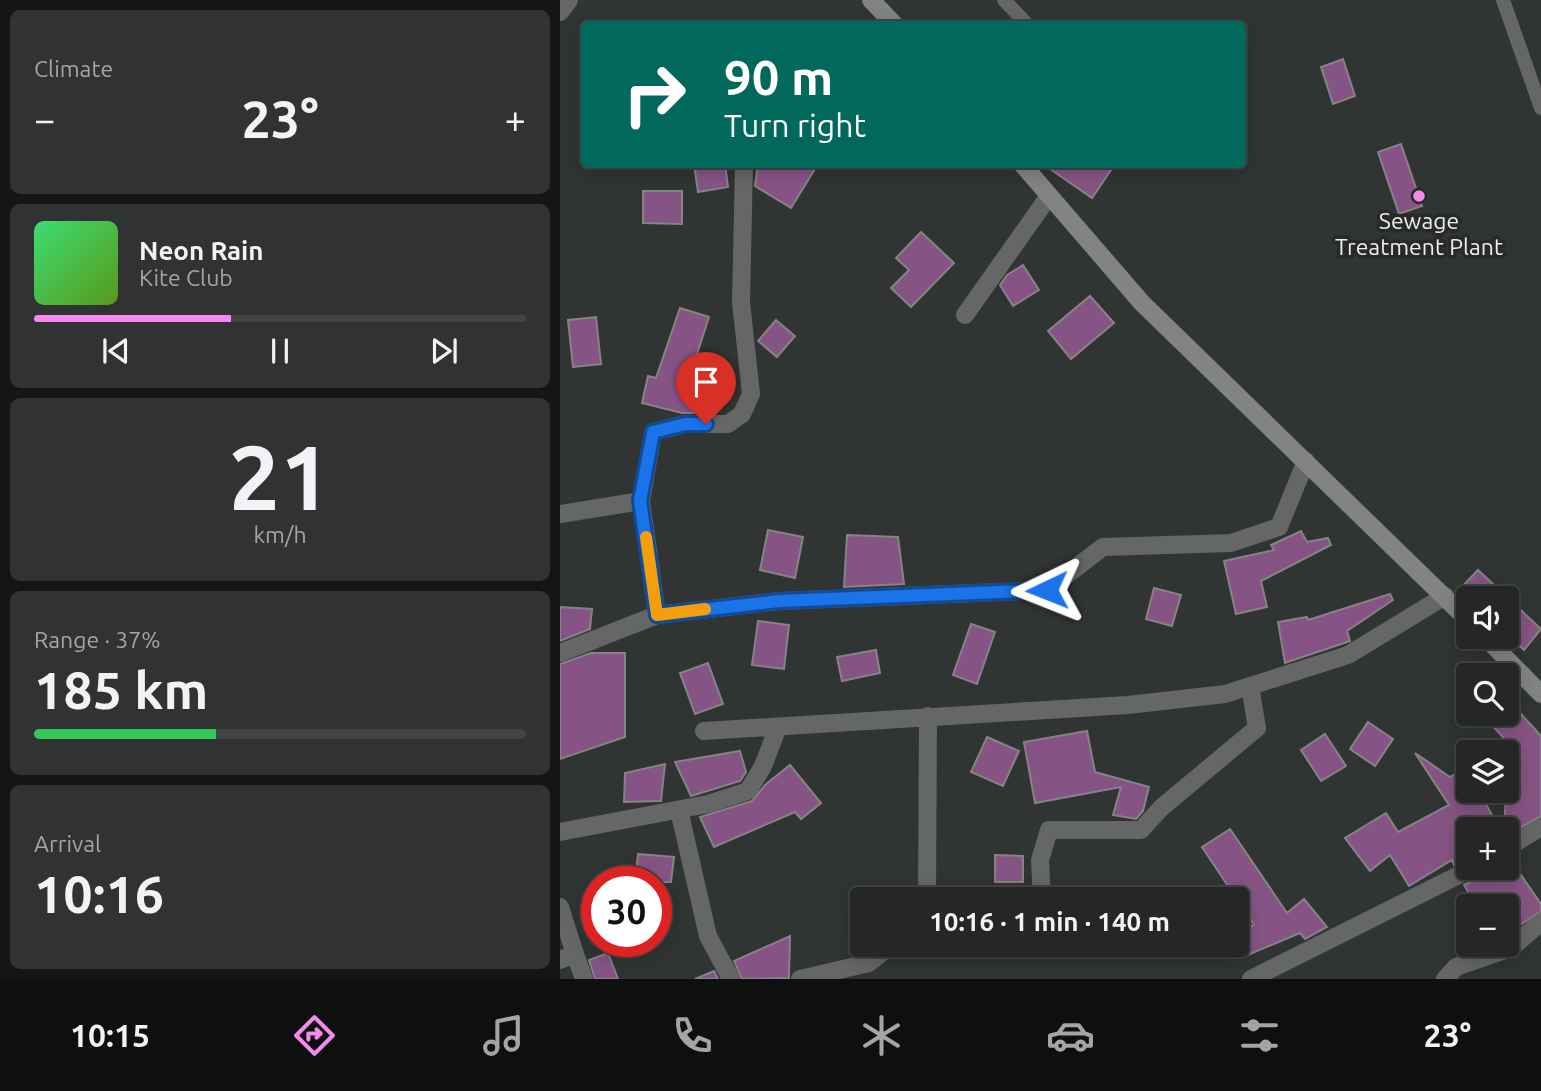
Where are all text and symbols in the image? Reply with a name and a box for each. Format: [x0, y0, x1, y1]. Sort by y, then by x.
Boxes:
icon: right [609, 49, 700, 140]
text: 90 m [724, 49, 833, 104]
text: Climate [34, 56, 113, 81]
text: 23° [241, 90, 319, 148]
text: − [34, 98, 55, 140]
text: + [505, 98, 526, 140]
text: Turn right [724, 107, 866, 143]
marker: Sewage Treatment Plant [1411, 188, 1427, 204]
place label: Sewage Treatment Plant [1335, 208, 1503, 259]
text: Neon Rain [139, 236, 264, 265]
text: Kite Club [139, 265, 233, 290]
icon: previous [97, 332, 135, 370]
icon: pause [261, 332, 299, 370]
icon: next [425, 332, 463, 370]
pin [676, 352, 736, 424]
icon: arrive [687, 363, 725, 401]
text: 21 [229, 425, 331, 527]
text: km/h [253, 522, 307, 547]
position arrow [1010, 553, 1084, 627]
map controls [1456, 586, 1519, 957]
button: sound [1456, 586, 1519, 649]
text: Range · 37% [34, 627, 161, 652]
text: 185 km [34, 661, 208, 719]
button: search [1456, 663, 1519, 726]
button: layers [1456, 740, 1519, 803]
button: + [1456, 817, 1519, 880]
text: Arrival [34, 831, 101, 856]
text: 10:16 [34, 865, 164, 923]
speed limit sign: 30 [581, 866, 672, 957]
button: − [1456, 894, 1519, 957]
text: 10:16 · 1 min · 140 m [929, 907, 1170, 936]
icon: directions [290, 1011, 339, 1060]
icon: music [479, 1011, 528, 1060]
icon: phone [668, 1011, 717, 1060]
icon: climate [857, 1011, 906, 1060]
icon: car [1046, 1011, 1095, 1060]
icon: filters [1235, 1011, 1284, 1060]
text: 10:15 [70, 1017, 150, 1053]
text: 23° [1424, 1017, 1471, 1053]

